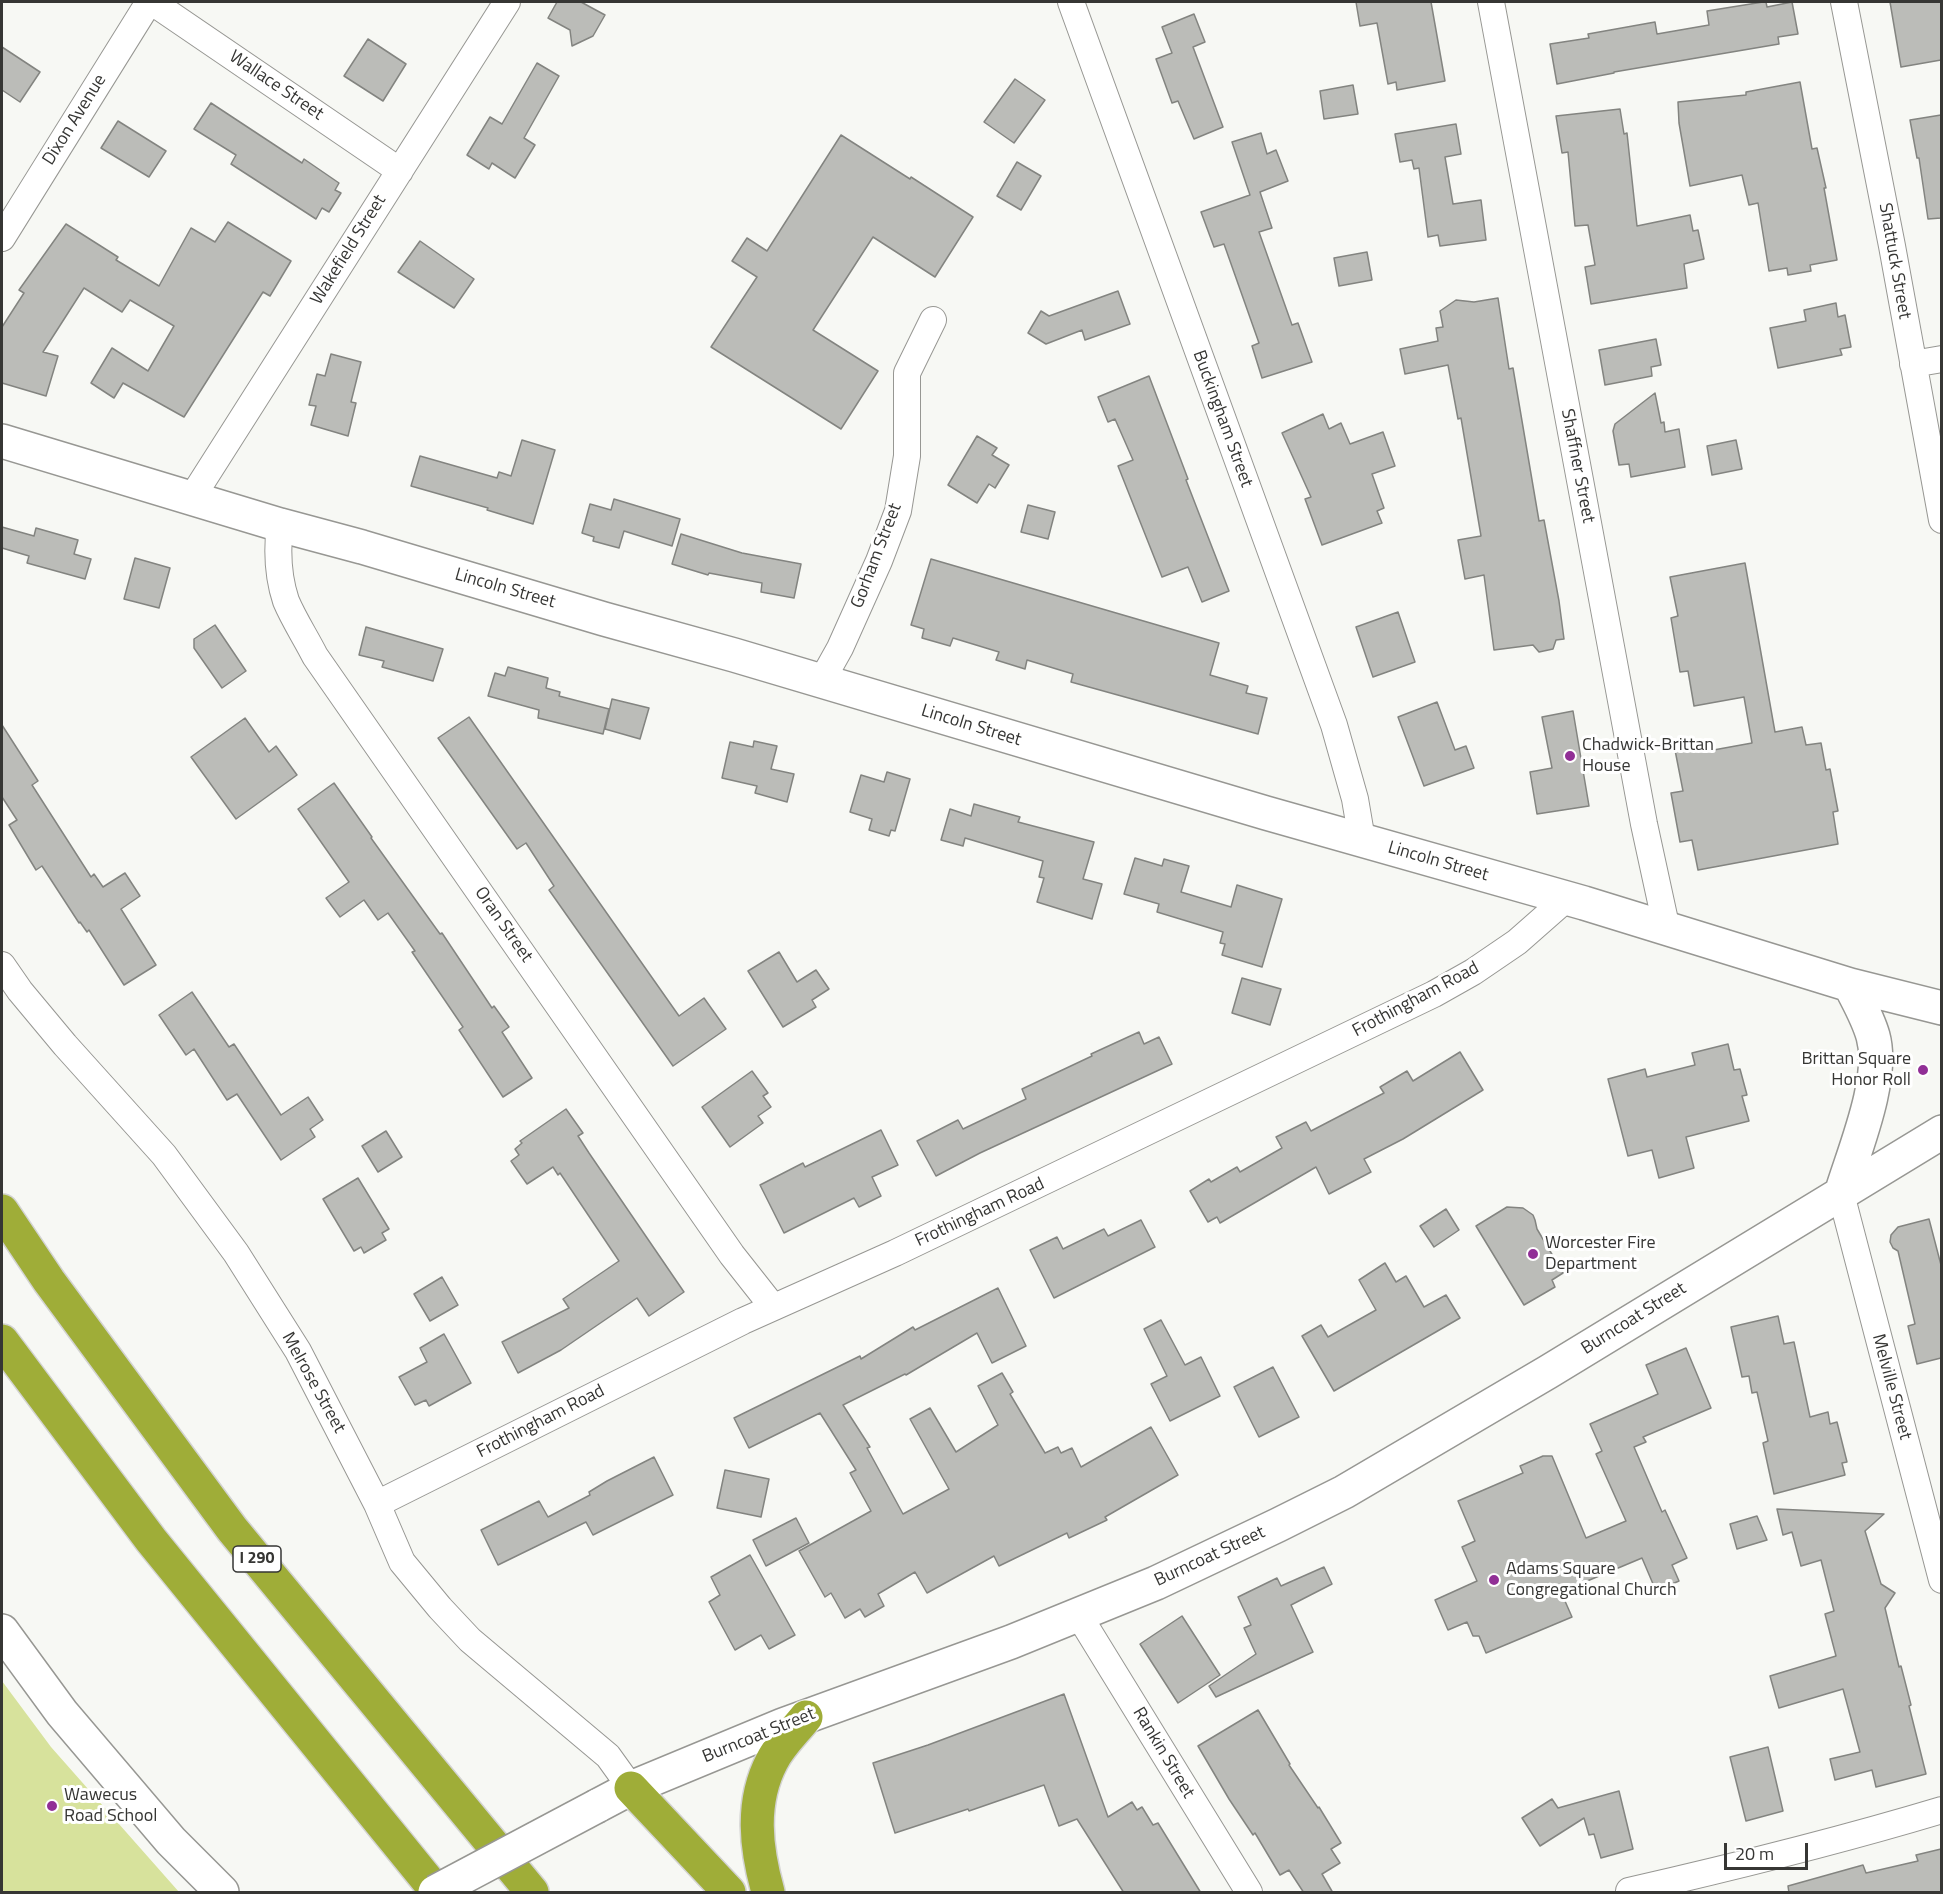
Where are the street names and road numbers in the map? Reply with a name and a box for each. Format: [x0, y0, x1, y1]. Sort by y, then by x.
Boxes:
street label: Wallace Street [225, 47, 327, 125]
street label: Dixon Avenue [39, 71, 111, 169]
street label: Wakefield Street [307, 191, 391, 309]
street label: Shattuck Street [1873, 201, 1915, 321]
street label: Buckingham Street [1187, 348, 1257, 490]
street label: Shaffner Street [1555, 407, 1599, 525]
street label: Gorham Street [847, 500, 907, 612]
street label: Lincoln Street [452, 564, 558, 614]
street label: Lincoln Street [918, 701, 1024, 751]
street label: Lincoln Street [1385, 837, 1491, 887]
street label: Oran Street [469, 883, 537, 967]
street label: Frothingham Road [1349, 958, 1483, 1042]
street label: Frothingham Road [912, 1174, 1048, 1252]
street label: Burncoat Street [1578, 1278, 1690, 1360]
street label: Melrose Street [276, 1329, 350, 1437]
street label: Melville Street [1867, 1332, 1915, 1442]
street label: Frothingham Road [474, 1381, 608, 1463]
street label: Burncoat Street [1151, 1522, 1269, 1592]
road number: I 290 [233, 1546, 281, 1572]
street label: Burncoat Street [700, 1704, 818, 1768]
street label: Rankin Street [1127, 1704, 1199, 1802]

